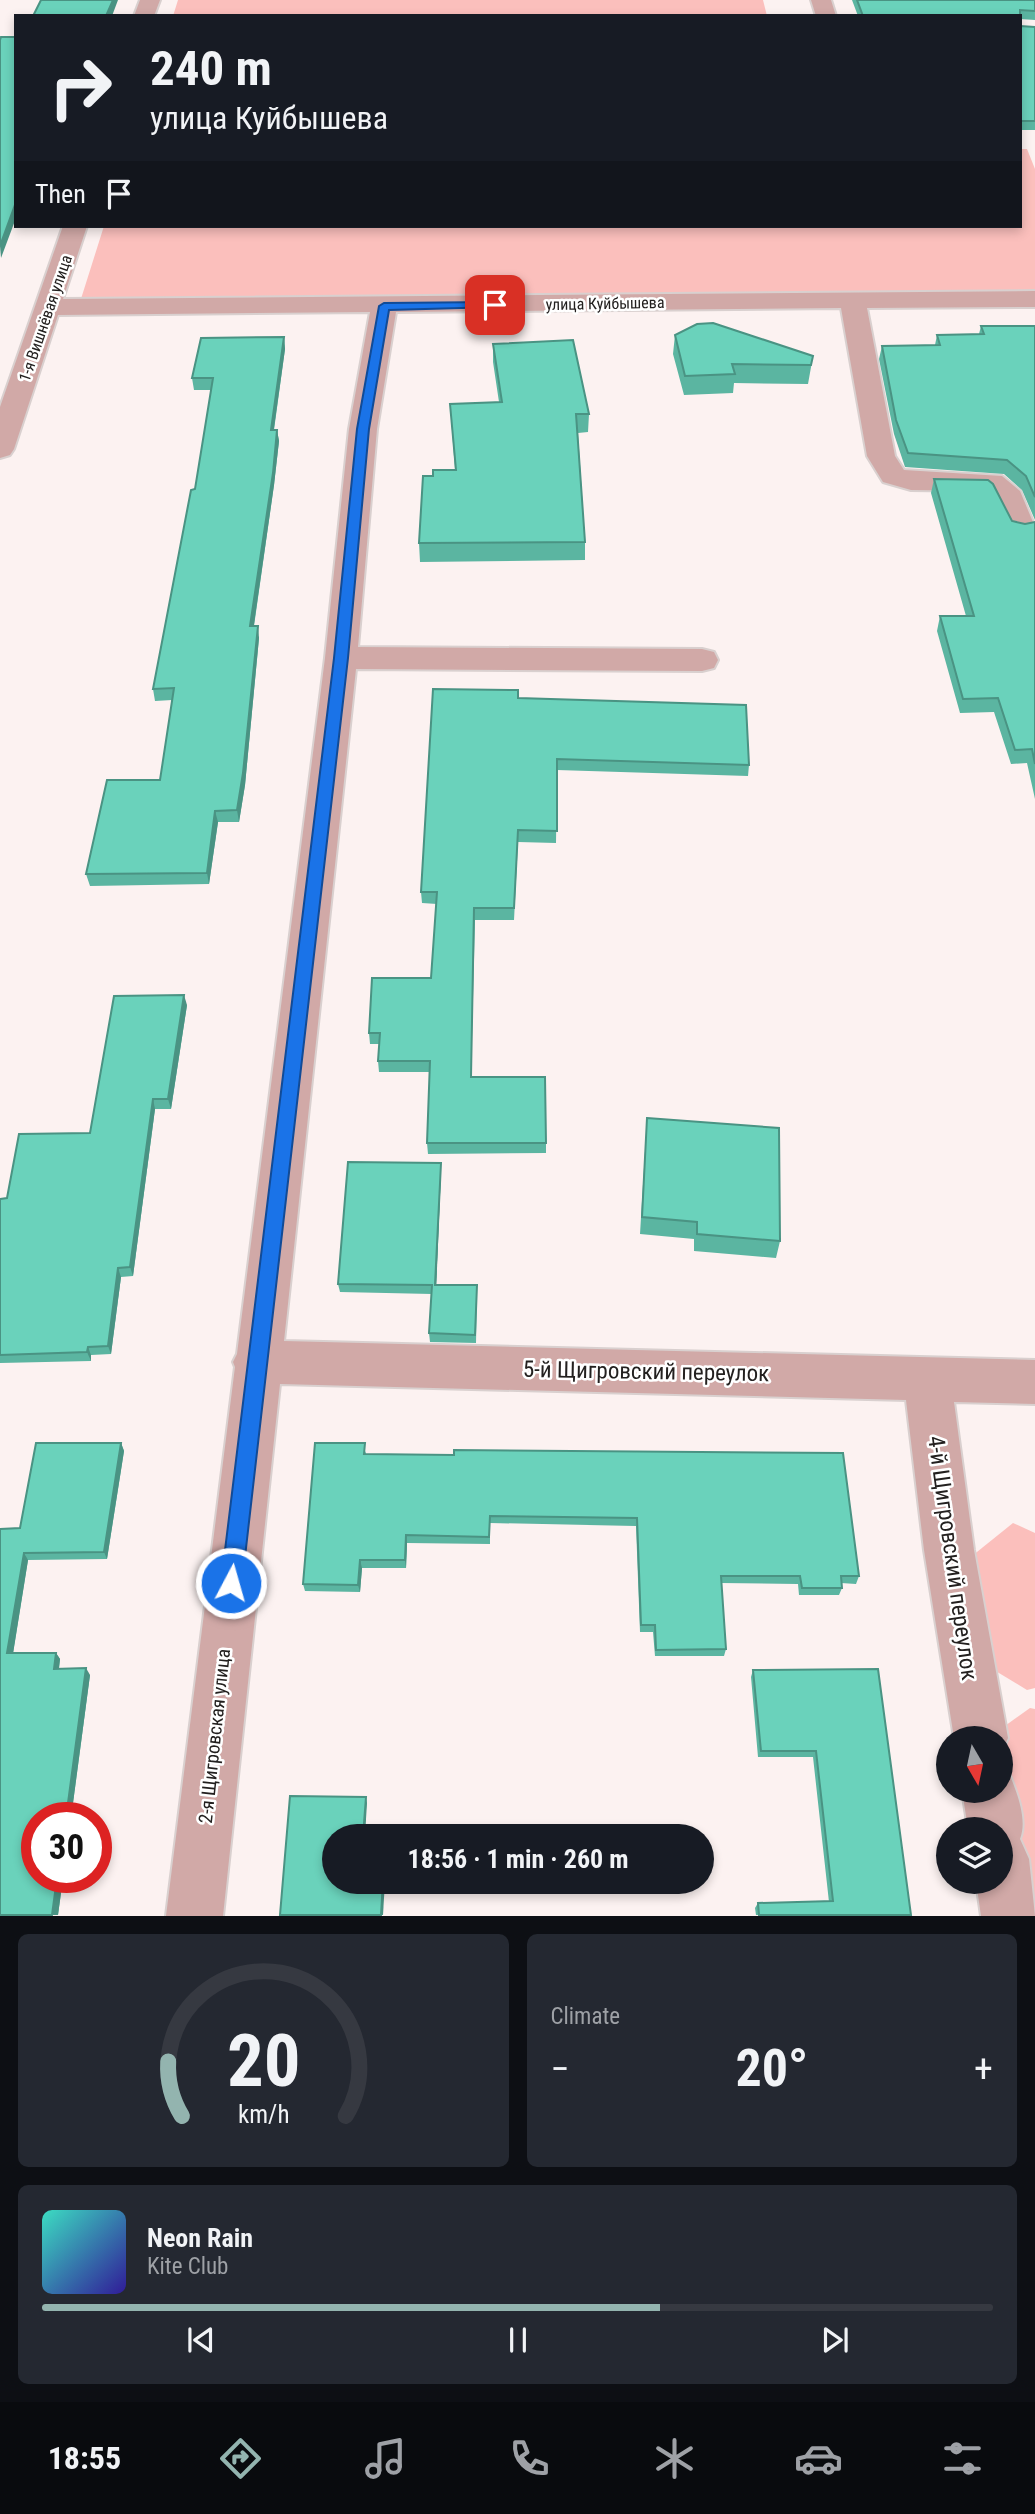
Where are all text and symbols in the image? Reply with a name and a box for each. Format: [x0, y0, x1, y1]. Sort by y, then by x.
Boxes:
text: 240 m [150, 40, 272, 97]
icon: right [35, 42, 126, 133]
text: улица Куйбышева [150, 99, 388, 137]
icon: arrive [100, 175, 138, 213]
text: Then [35, 179, 86, 209]
street label: 1-я Вишнёвая улица [15, 252, 76, 384]
pin [465, 275, 525, 335]
icon: arrive [476, 286, 514, 324]
street label: улица Куйбышева [545, 293, 665, 314]
street label: 5-й Щигровский переулок [523, 1356, 769, 1387]
street label: 4-й Щигровский переулок [922, 1434, 983, 1682]
position arrow [194, 1546, 268, 1620]
street label: 2-я Щигровская улица [194, 1648, 235, 1824]
north arrow [936, 1726, 1013, 1802]
map controls [936, 1726, 1013, 1894]
speed limit sign: 30 [21, 1802, 112, 1893]
button: layers [936, 1817, 1013, 1894]
text: 18:56 · 1 min · 260 m [408, 1844, 628, 1874]
text: Climate [551, 2003, 620, 2030]
text: 20 [226, 2019, 300, 2105]
text: 20° [735, 2038, 808, 2099]
text: − [551, 2047, 570, 2091]
text: + [974, 2047, 993, 2091]
text: km/h [238, 2100, 289, 2129]
text: Neon Rain [147, 2223, 253, 2253]
text: Kite Club [147, 2253, 228, 2280]
icon: previous [182, 2321, 220, 2359]
icon: pause [499, 2321, 537, 2359]
icon: next [816, 2321, 854, 2359]
icon: directions [216, 2434, 265, 2483]
icon: music [361, 2434, 410, 2483]
icon: phone [505, 2434, 554, 2483]
icon: climate [650, 2434, 699, 2483]
icon: car [794, 2434, 843, 2483]
icon: filters [938, 2434, 987, 2483]
text: 18:55 [48, 2439, 121, 2477]

